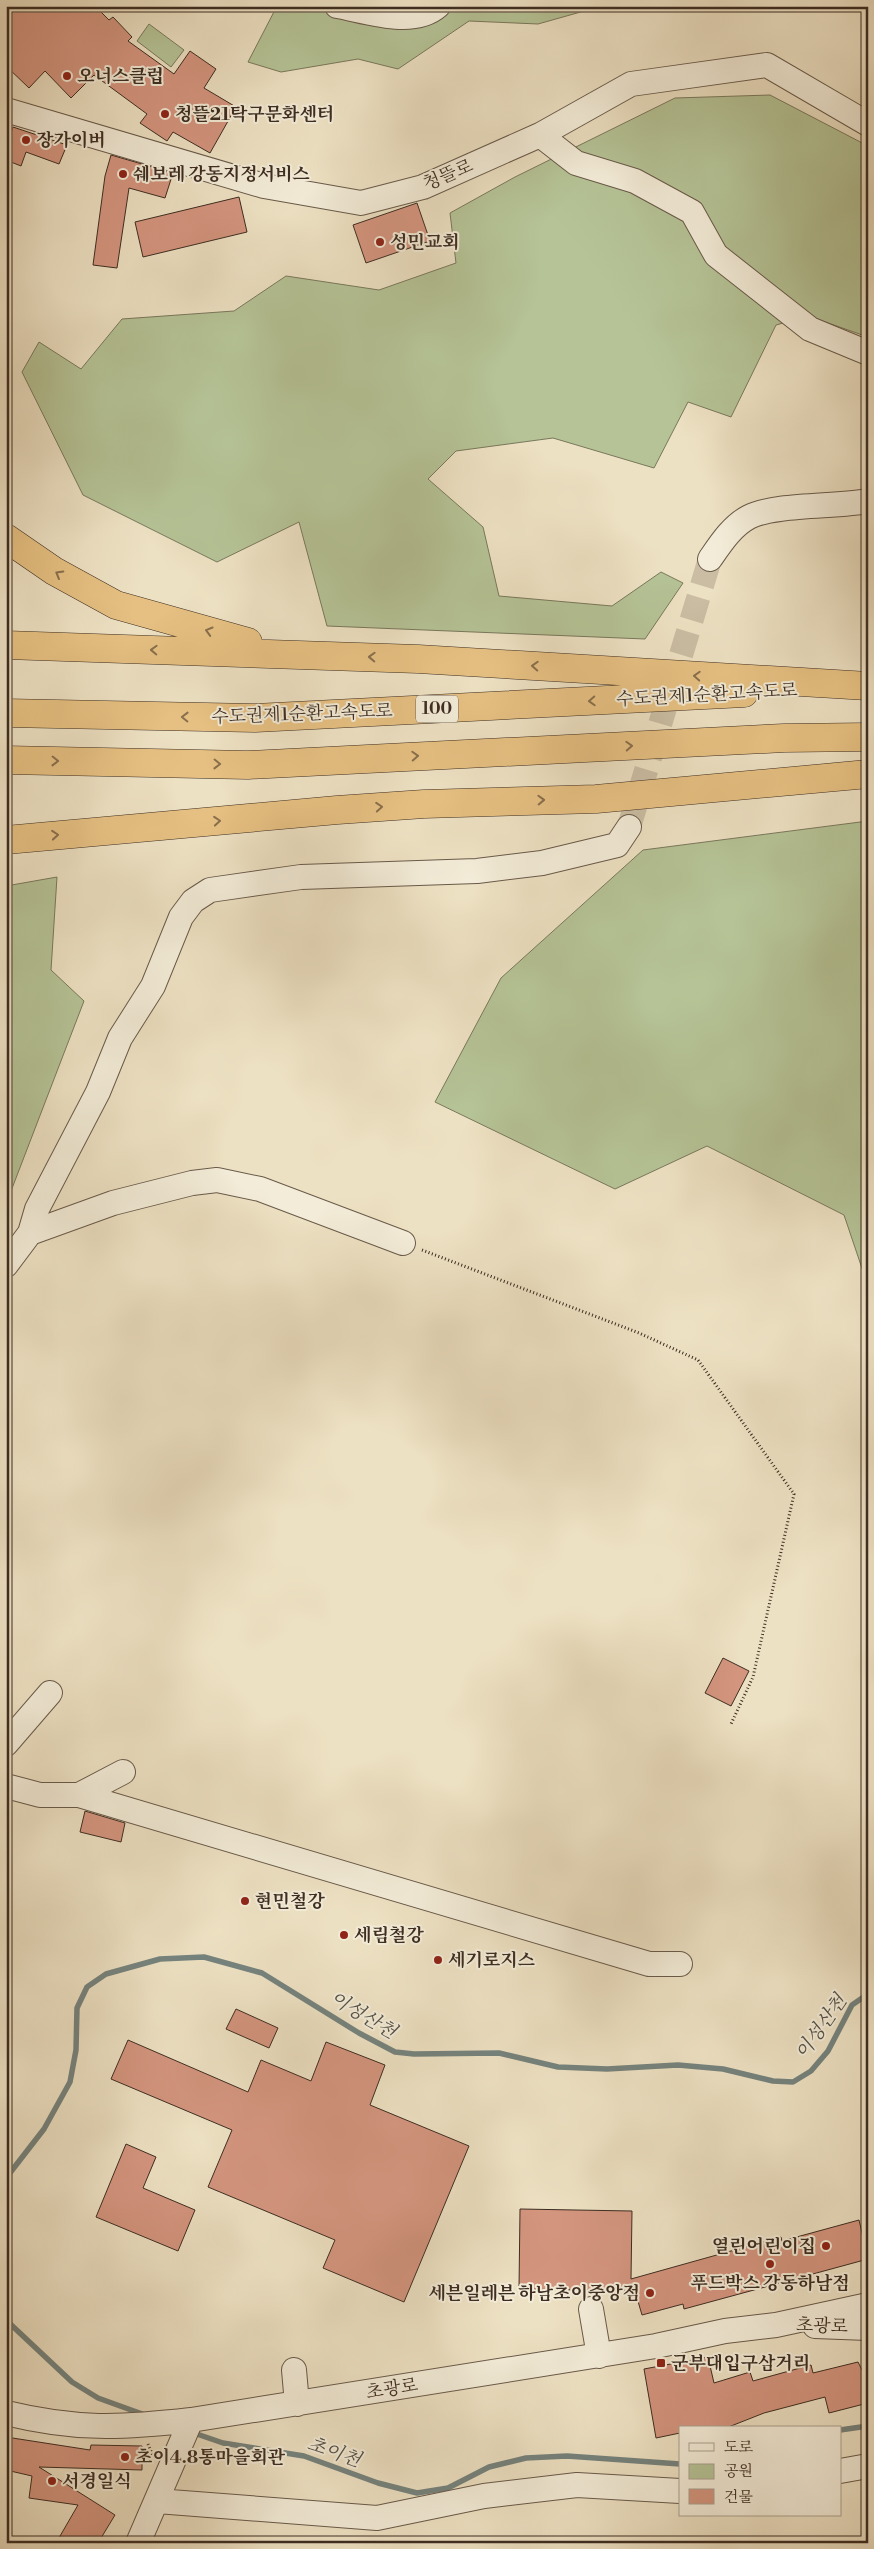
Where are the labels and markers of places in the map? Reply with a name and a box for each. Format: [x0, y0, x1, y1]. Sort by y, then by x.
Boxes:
place label: 오너스클럽 [77, 65, 164, 88]
marker: 오너스클럽 [61, 70, 73, 82]
place label: 청뜰21탁구문화센터 [175, 103, 334, 126]
marker: 청뜰21탁구문화센터 [159, 108, 171, 120]
place label: 장가이버 [36, 129, 106, 152]
marker: 장가이버 [20, 134, 32, 146]
place label: 쉐보레 강동지정서비스 [133, 163, 310, 186]
marker: 쉐보레 강동지정서비스 [117, 168, 129, 180]
place label: 성민교회 [390, 231, 460, 254]
marker: 성민교회 [374, 236, 386, 248]
place label: 현민철강 [255, 1890, 325, 1913]
marker: 현민철강 [239, 1895, 251, 1907]
place label: 세림철강 [354, 1924, 424, 1947]
marker: 세림철강 [338, 1929, 350, 1941]
place label: 세기로지스 [448, 1949, 536, 1972]
marker: 세기로지스 [432, 1954, 444, 1966]
place label: 열린어린이집 [712, 2235, 816, 2258]
marker: 열린어린이집 [820, 2240, 832, 2252]
marker: 푸드박스 강동하남점 [764, 2258, 776, 2270]
place label: 푸드박스 강동하남점 [690, 2272, 850, 2295]
place label: 세븐일레븐 하남초이중앙점 [428, 2282, 640, 2305]
marker: 세븐일레븐 하남초이중앙점 [644, 2287, 656, 2299]
place label: 군부대입구삼거리 [671, 2352, 810, 2375]
marker: 군부대입구삼거리 [655, 2357, 667, 2369]
place label: 초이4.8통마을회관 [135, 2446, 286, 2469]
marker: 초이4.8통마을회관 [119, 2451, 131, 2463]
place label: 서경일식 [62, 2470, 132, 2493]
marker: 서경일식 [46, 2475, 58, 2487]

